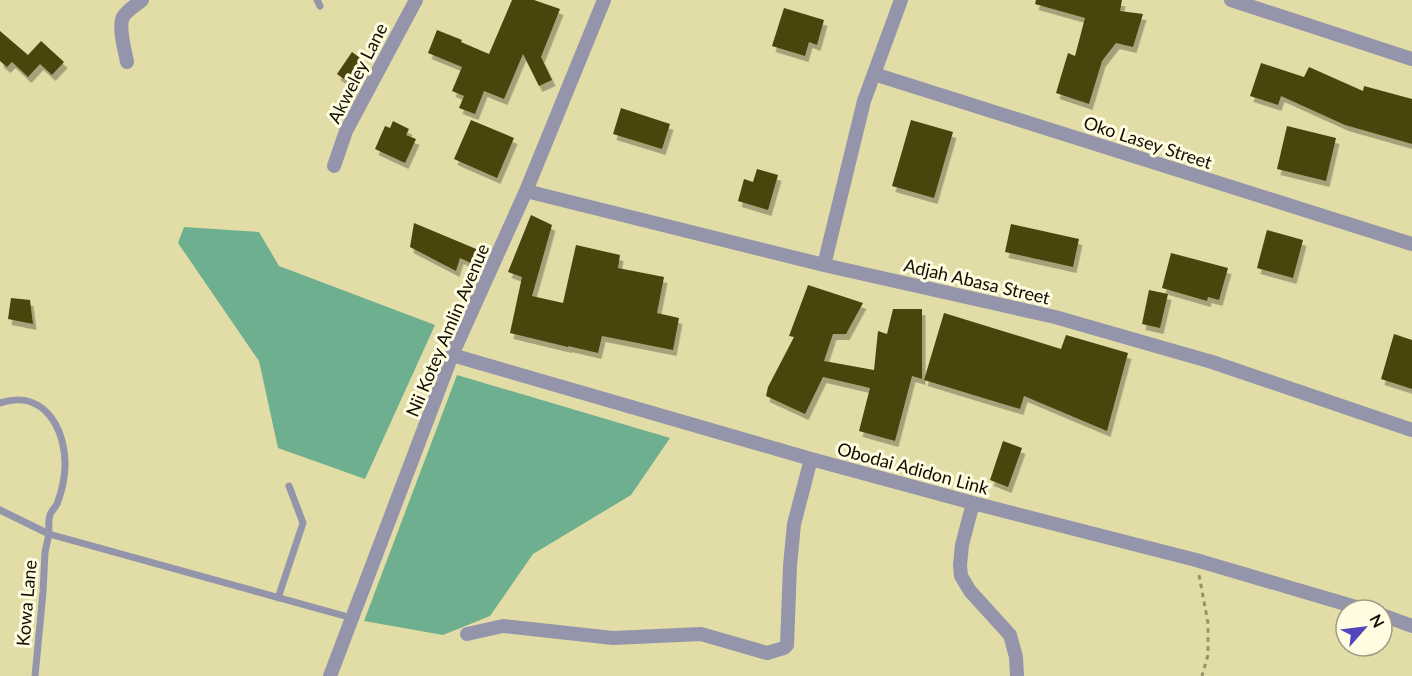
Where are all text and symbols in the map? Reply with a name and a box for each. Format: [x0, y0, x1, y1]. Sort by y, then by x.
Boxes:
street label: Akweley Lane [322, 19, 392, 127]
street label: Oko Lasey Street [1081, 111, 1216, 173]
street label: Nii Kotey Amlin Avenue [401, 240, 493, 420]
street label: Adjah Abasa Street [902, 253, 1053, 309]
street label: Obodai Adidon Link [835, 437, 992, 499]
street label: Kowa Lane [11, 559, 41, 647]
north arrow [1334, 598, 1394, 658]
text: N [1366, 611, 1389, 631]

